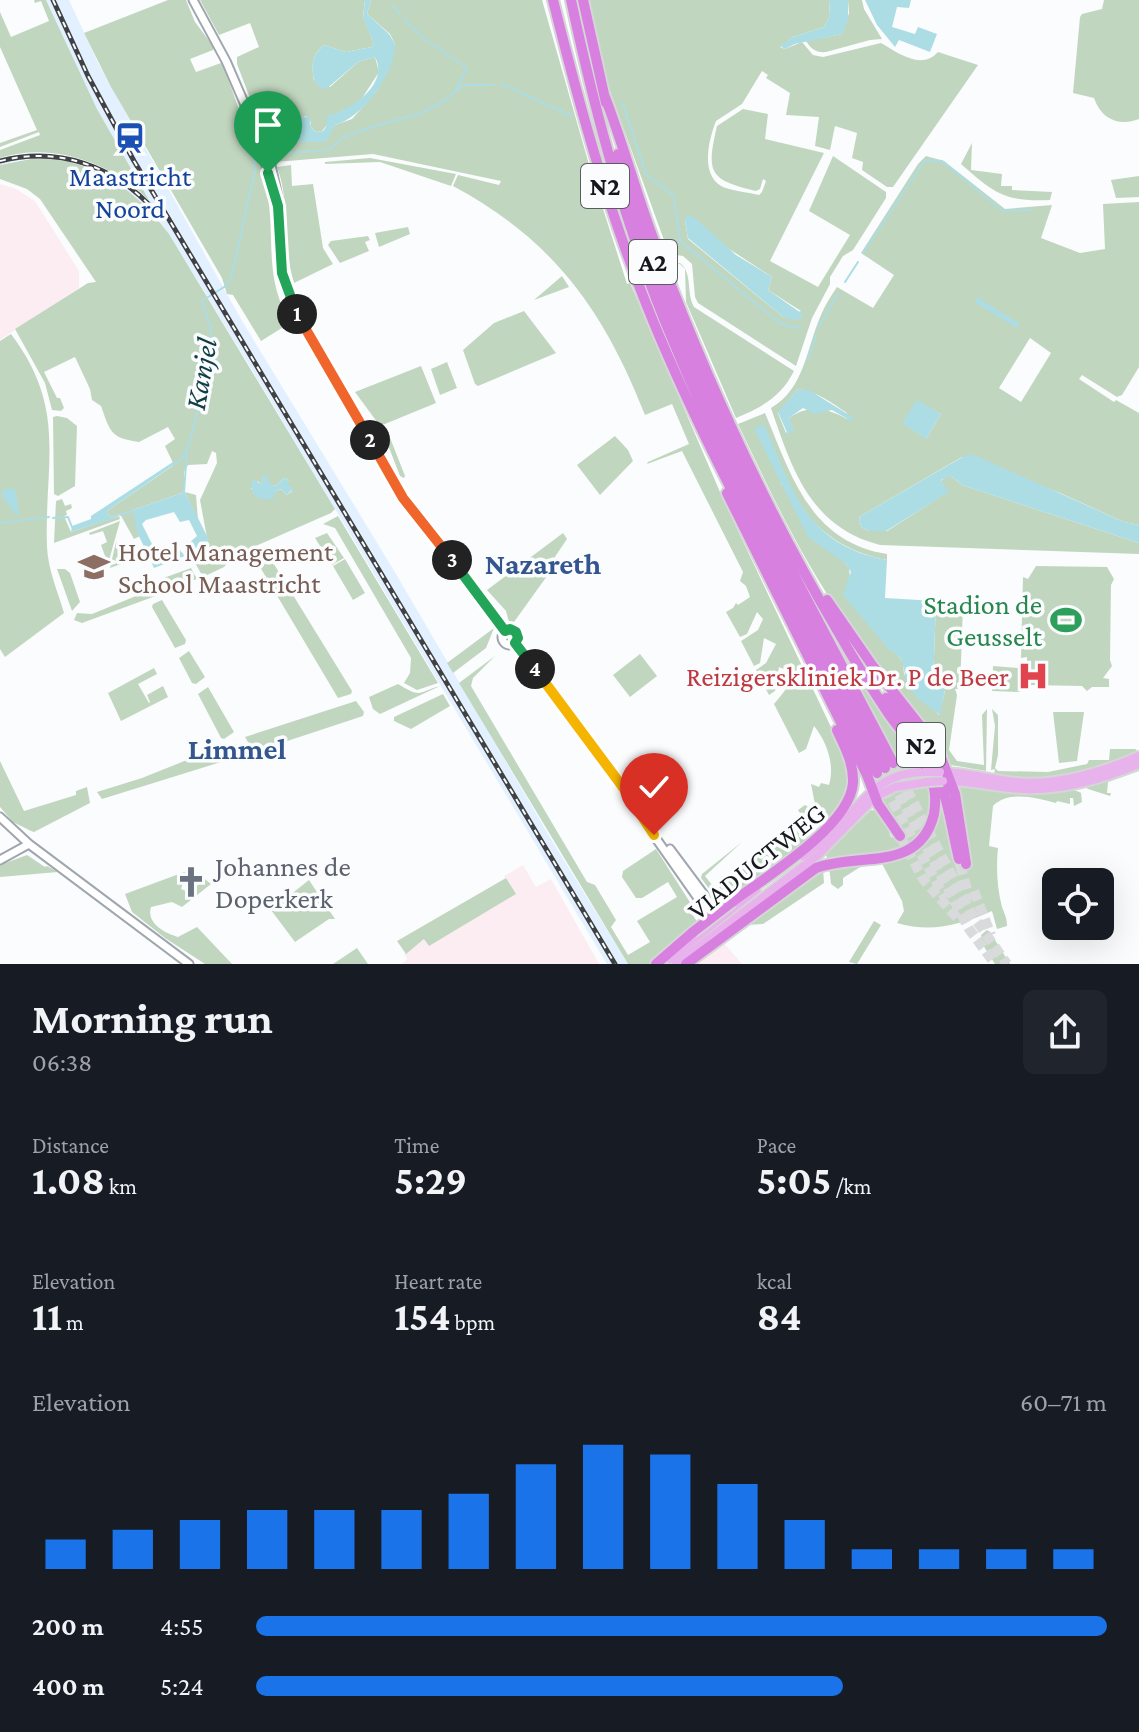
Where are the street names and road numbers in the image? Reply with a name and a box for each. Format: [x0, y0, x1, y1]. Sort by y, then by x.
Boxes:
road number: N2 [581, 164, 629, 208]
road number: A2 [629, 240, 677, 284]
road number: N2 [897, 723, 945, 767]
street label: VIADUCTWEG [681, 797, 831, 926]

